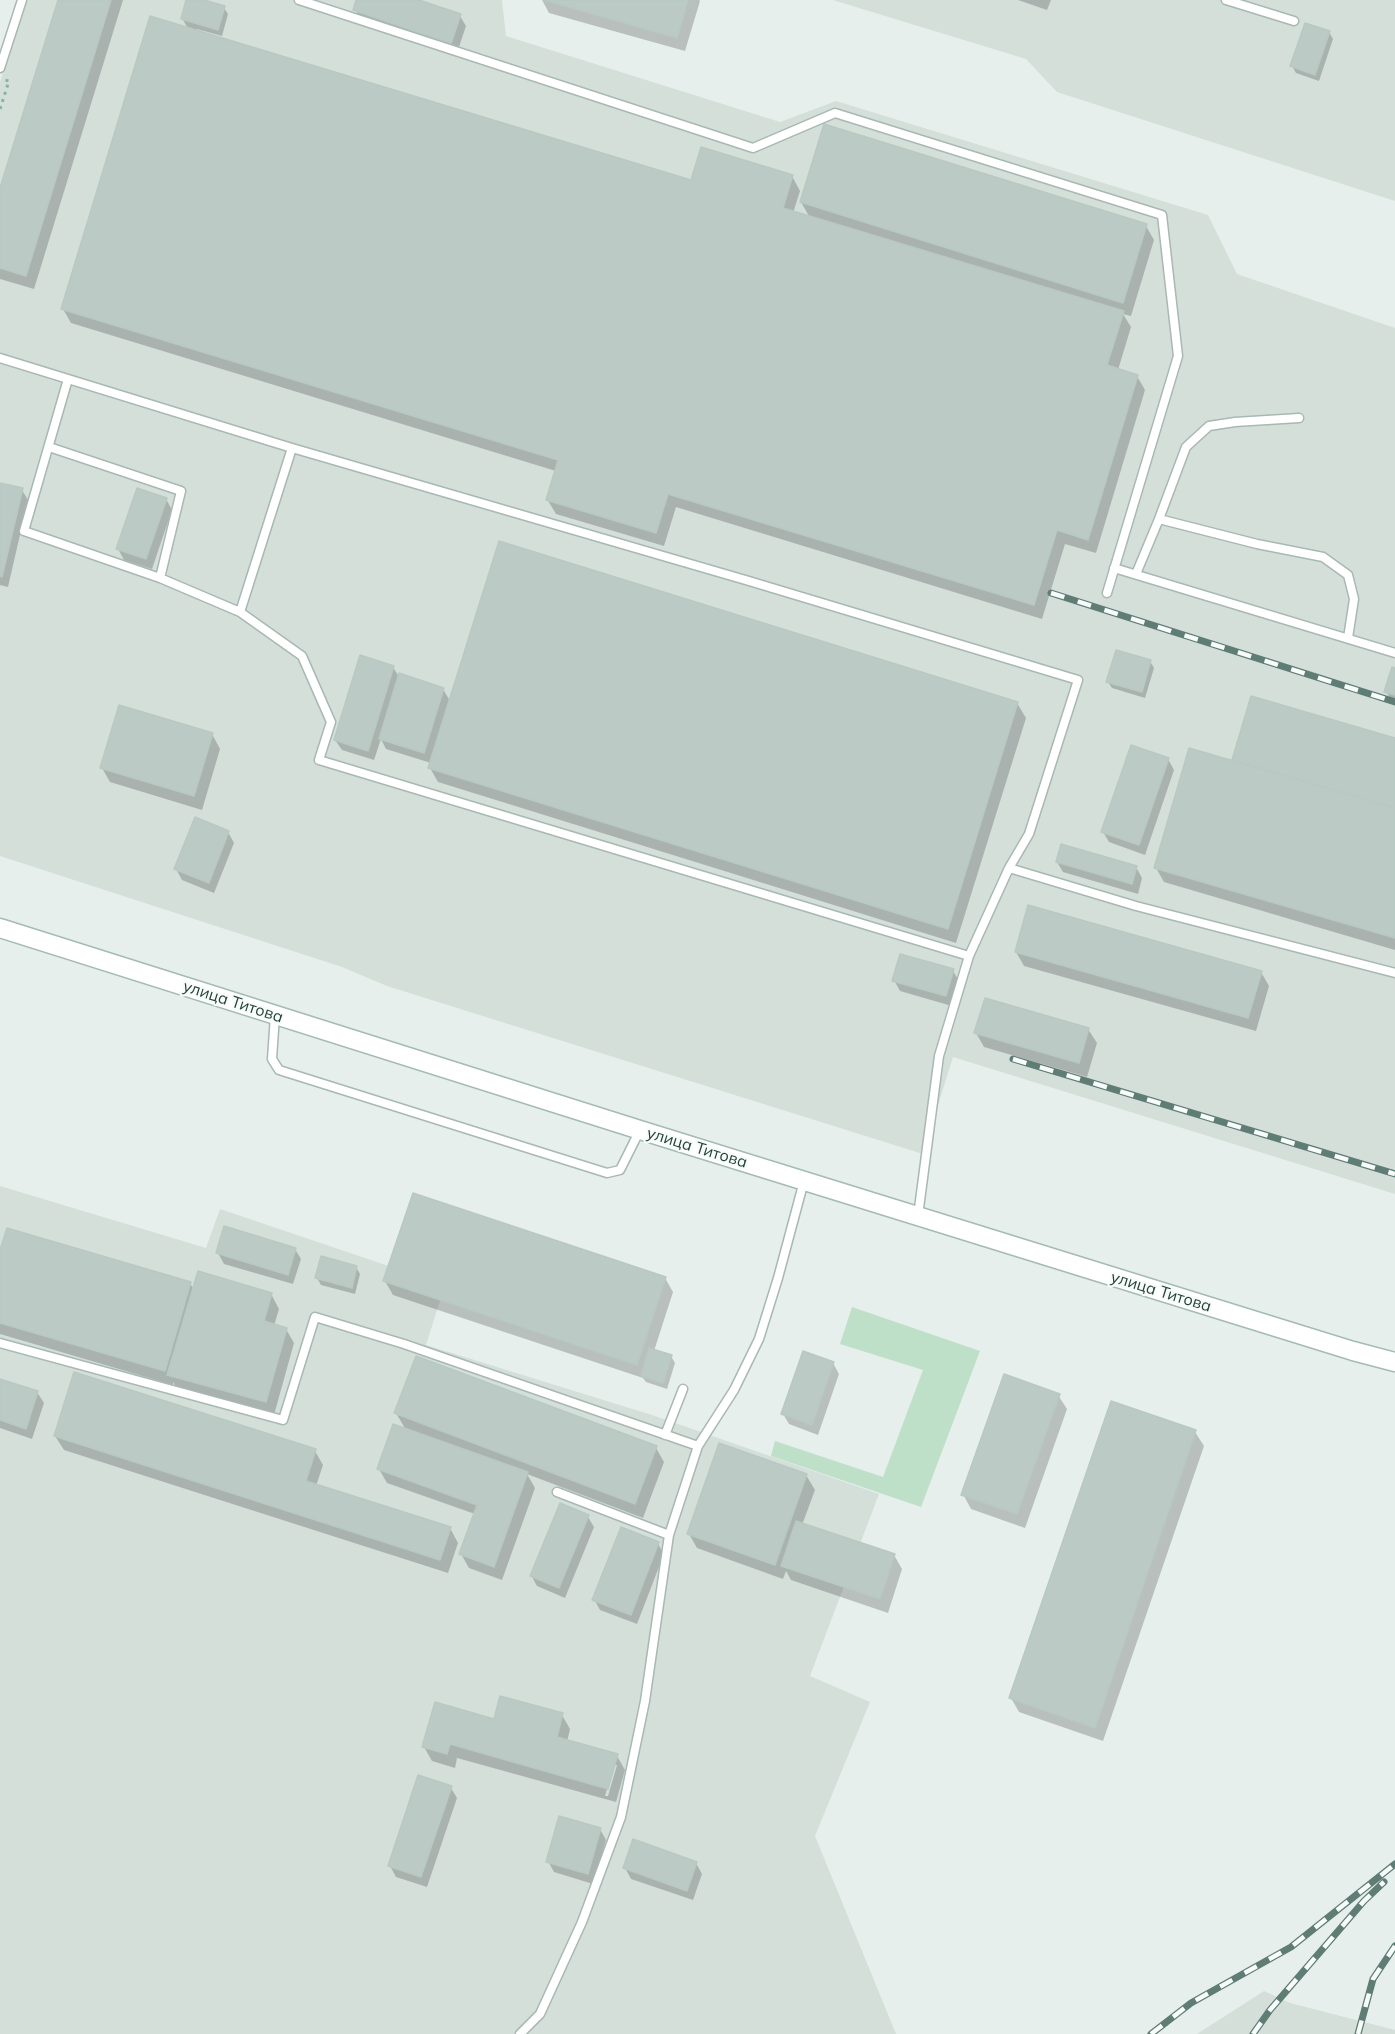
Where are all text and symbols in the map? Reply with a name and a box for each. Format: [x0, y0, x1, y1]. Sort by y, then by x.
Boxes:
street label: улица Титова [181, 977, 285, 1027]
street label: улица Титова [644, 1124, 750, 1172]
street label: улица Титова [1108, 1268, 1214, 1316]

